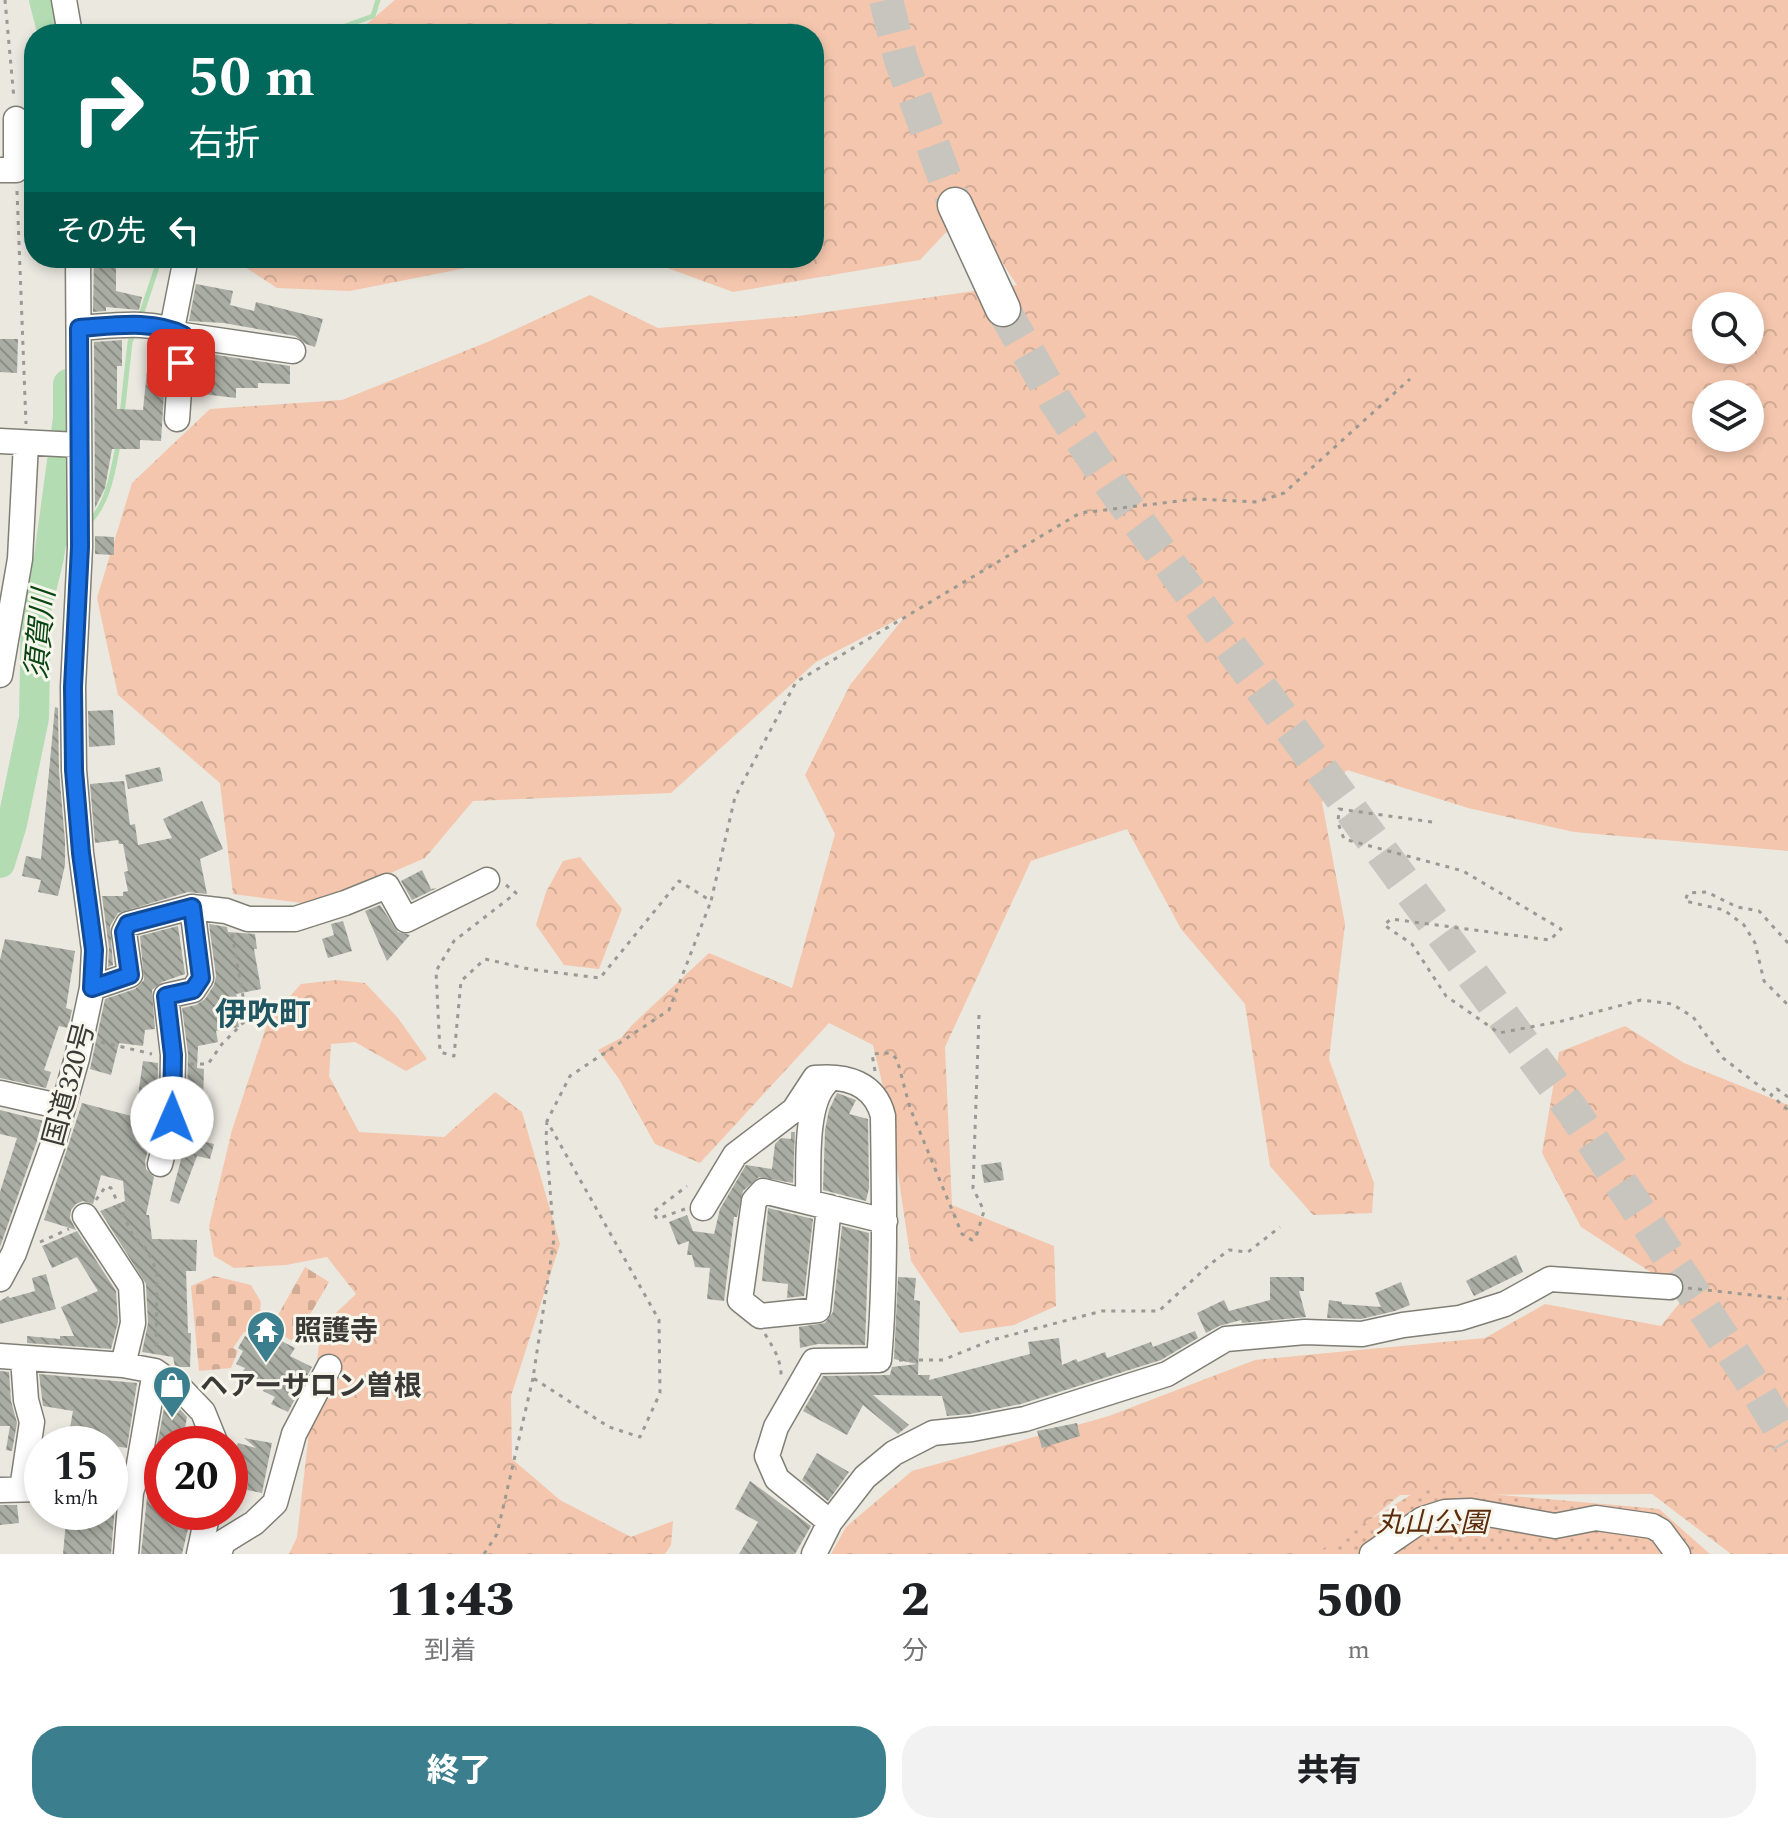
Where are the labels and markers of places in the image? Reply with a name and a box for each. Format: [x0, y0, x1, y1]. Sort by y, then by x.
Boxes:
pin [147, 329, 215, 397]
temple icon: 照護寺 [245, 1309, 287, 1364]
place label: 照護寺 [294, 1310, 378, 1353]
shop icon: ヘアーサロン曽根 [151, 1364, 193, 1419]
place label: ヘアーサロン曽根 [200, 1365, 422, 1408]

